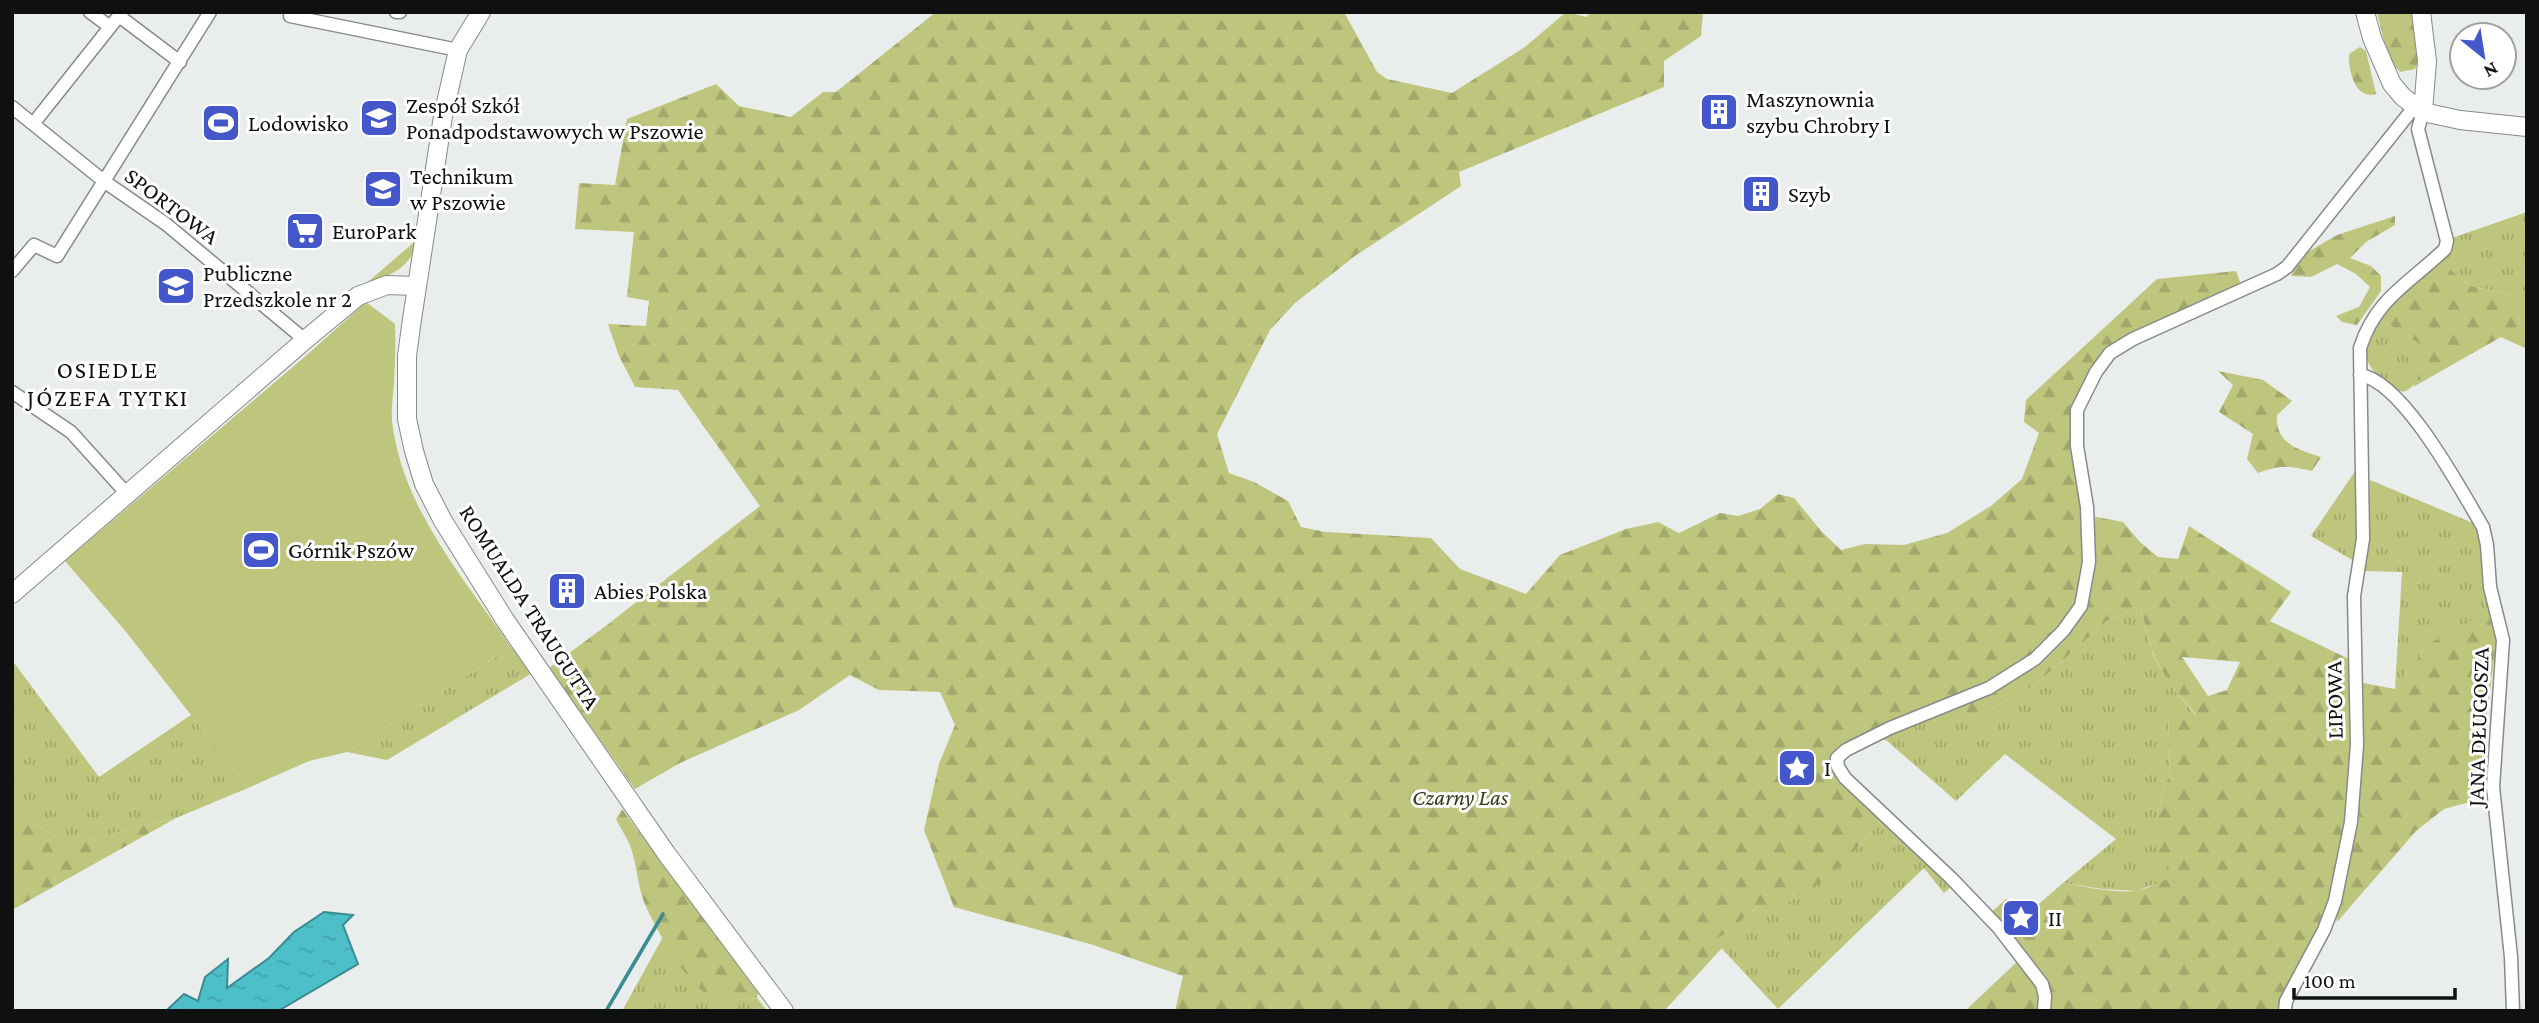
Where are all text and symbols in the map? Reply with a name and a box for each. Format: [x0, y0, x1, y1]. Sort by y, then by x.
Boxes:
north arrow [2448, 21, 2518, 91]
text: N [2480, 58, 2502, 83]
place label: Maszynownia szybu Chrobry I [1746, 86, 1890, 138]
building icon: Maszynownia szybu Chrobry I [1698, 91, 1740, 133]
place label: Zespół Szkół Ponadpodstawowych w Pszowie [406, 92, 704, 144]
school or university icon: Zespół Szkół Ponadpodstawowych w Pszowie [358, 97, 400, 139]
sports icon: Lodowisko [200, 102, 242, 144]
place label: Lodowisko [248, 110, 349, 136]
street label: SPORTOWA [120, 162, 225, 250]
place label: Technikum w Pszowie [410, 163, 513, 215]
school or university icon: Technikum w Pszowie [362, 168, 404, 210]
building icon: Szyb [1740, 173, 1782, 215]
place label: Szyb [1788, 181, 1831, 207]
supermarket icon: EuroPark [284, 210, 326, 252]
place label: EuroPark [332, 218, 416, 244]
place label: Publiczne Przedszkole nr 2 [203, 260, 352, 312]
school or university icon: Publiczne Przedszkole nr 2 [155, 265, 197, 307]
district label: OSIEDLE JÓZEFA TYTKI [25, 356, 189, 411]
street label: ROMUALDA TRAUGUTTA [454, 500, 606, 715]
sports icon: Górnik Pszów [240, 529, 282, 571]
place label: Górnik Pszów [288, 537, 414, 563]
building icon: Abies Polska [546, 570, 588, 612]
place label: Abies Polska [594, 578, 708, 604]
street label: JANA DŁUGOSZA [2462, 646, 2494, 809]
street label: LIPOWA [2320, 660, 2348, 739]
place icon: I [1776, 747, 1818, 789]
place label: I [1824, 755, 1831, 781]
park label: Czarny Las [1412, 784, 1509, 810]
place icon: II [2000, 897, 2042, 939]
place label: II [2048, 905, 2062, 931]
scale bar [2294, 956, 2455, 1000]
text: 100 m [2304, 969, 2356, 993]

